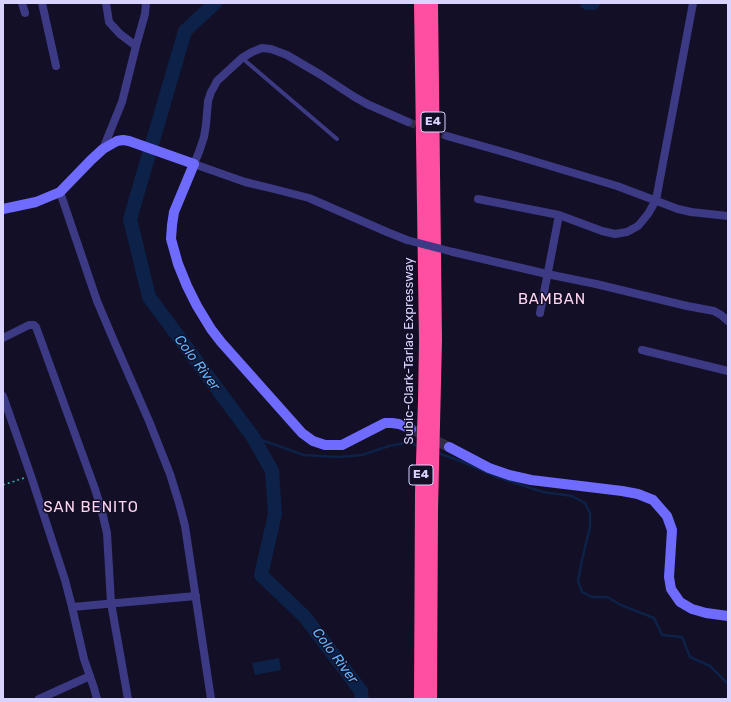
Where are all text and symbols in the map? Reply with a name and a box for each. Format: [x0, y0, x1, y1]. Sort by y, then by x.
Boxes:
road number: E4 [421, 112, 445, 132]
street label: Subic-Clark-Tarlac Expressway [401, 257, 417, 445]
district label: BAMBAN [518, 291, 586, 309]
water label: Colo River [171, 332, 223, 394]
road number: E4 [409, 465, 433, 485]
district label: SAN BENITO [43, 499, 139, 517]
water label: Colo River [309, 625, 361, 687]

